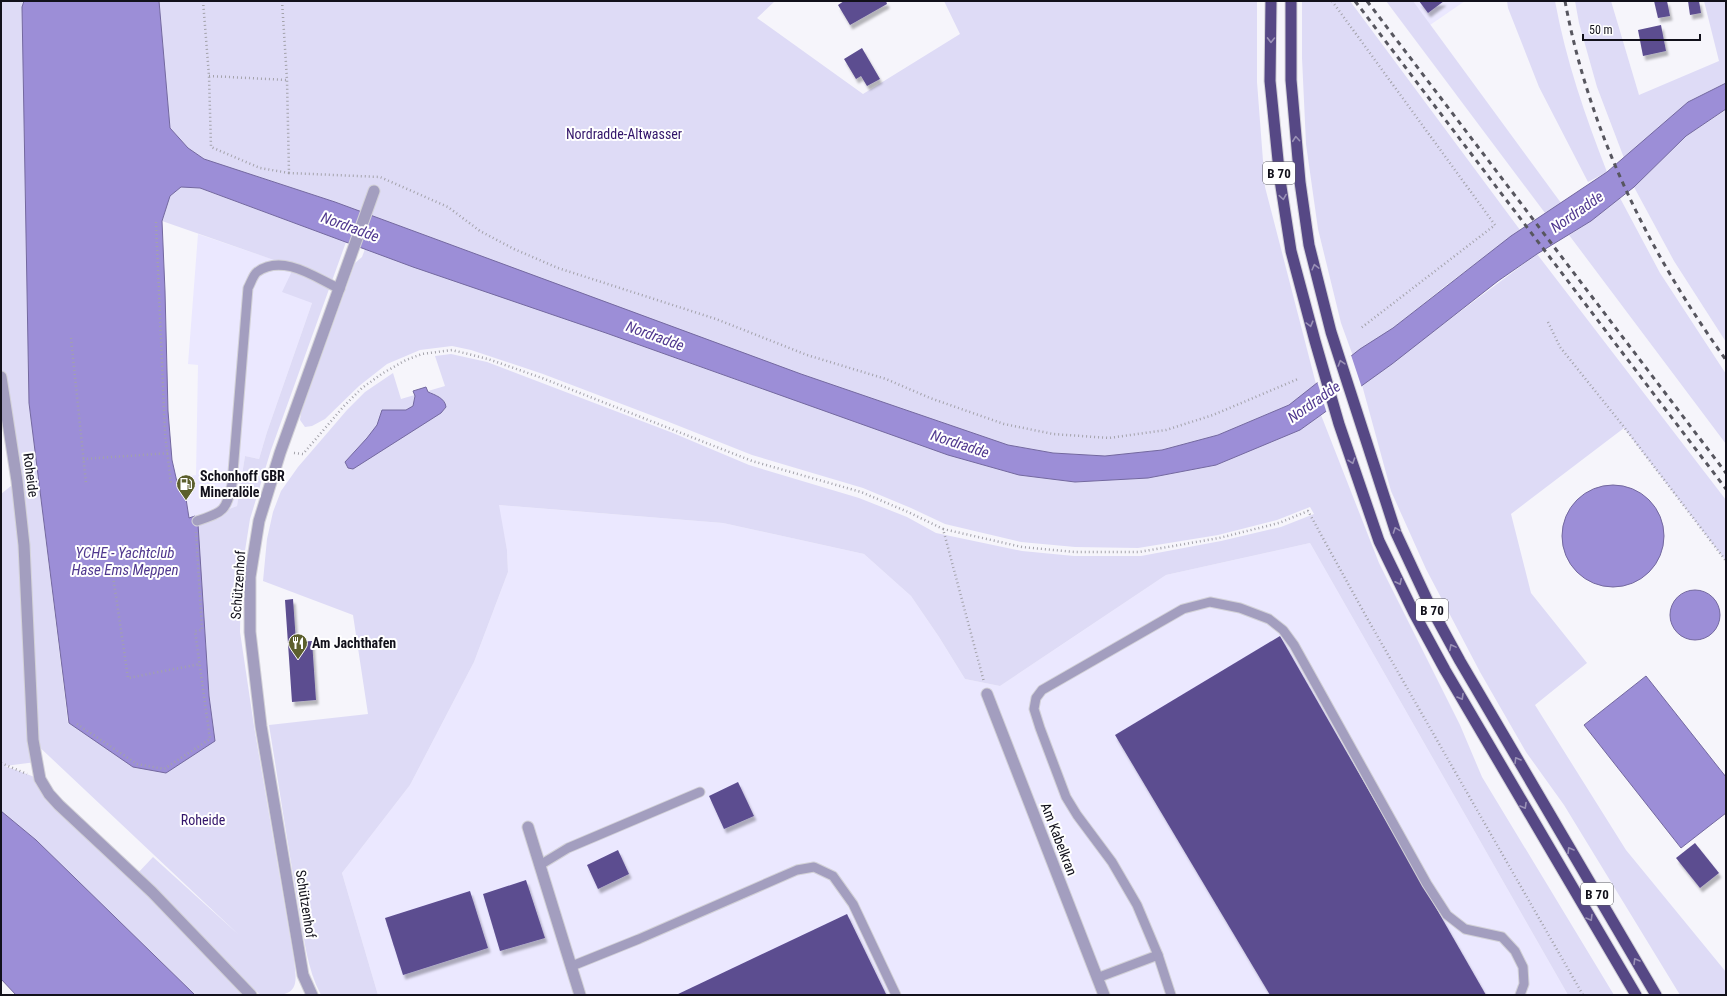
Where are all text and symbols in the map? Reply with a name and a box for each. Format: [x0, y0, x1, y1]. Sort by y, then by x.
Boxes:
scale bar [1583, 16, 1700, 42]
text: 50 m [1589, 23, 1613, 37]
one-way arrow [1267, 37, 1275, 43]
park label: Nordradde-Altwasser [566, 126, 682, 142]
one-way arrow [1292, 136, 1301, 142]
road number: B 70 [1263, 162, 1295, 184]
water label: Nordradde [1547, 187, 1607, 237]
one-way arrow [1278, 194, 1287, 200]
water label: Nordradde [319, 208, 382, 246]
one-way arrow [1311, 264, 1320, 271]
water label: Nordradde [624, 317, 687, 355]
one-way arrow [1305, 320, 1314, 327]
one-way arrow [1337, 360, 1346, 367]
water label: Nordradde [1284, 377, 1344, 427]
water label: Nordradde [929, 426, 992, 462]
street label: Roheide [20, 452, 42, 498]
one-way arrow [1347, 458, 1356, 465]
place label: Schonhoff GBR Mineralöle [200, 468, 285, 500]
fuel station icon: Schonhoff GBR Mineralöle [175, 473, 197, 501]
one-way arrow [1392, 527, 1400, 534]
water label: YCHE - Yachtclub Hase Ems Meppen [71, 544, 179, 579]
street label: Schützenhof [228, 549, 248, 620]
one-way arrow [1394, 578, 1402, 585]
road number: B 70 [1416, 599, 1448, 621]
restaurant icon: Am Jachthafen [287, 632, 309, 660]
place label: Am Jachthafen [312, 635, 396, 651]
one-way arrow [1450, 644, 1457, 651]
one-way arrow [1456, 693, 1463, 700]
one-way arrow [1514, 757, 1522, 764]
street label: Am Kabelkran [1038, 800, 1080, 878]
one-way arrow [1520, 802, 1527, 809]
park label: Roheide [181, 812, 226, 828]
one-way arrow [1568, 847, 1575, 854]
street label: Schützenhof [293, 869, 319, 940]
road number: B 70 [1581, 883, 1613, 905]
one-way arrow [1586, 914, 1593, 921]
one-way arrow [1634, 958, 1641, 965]

